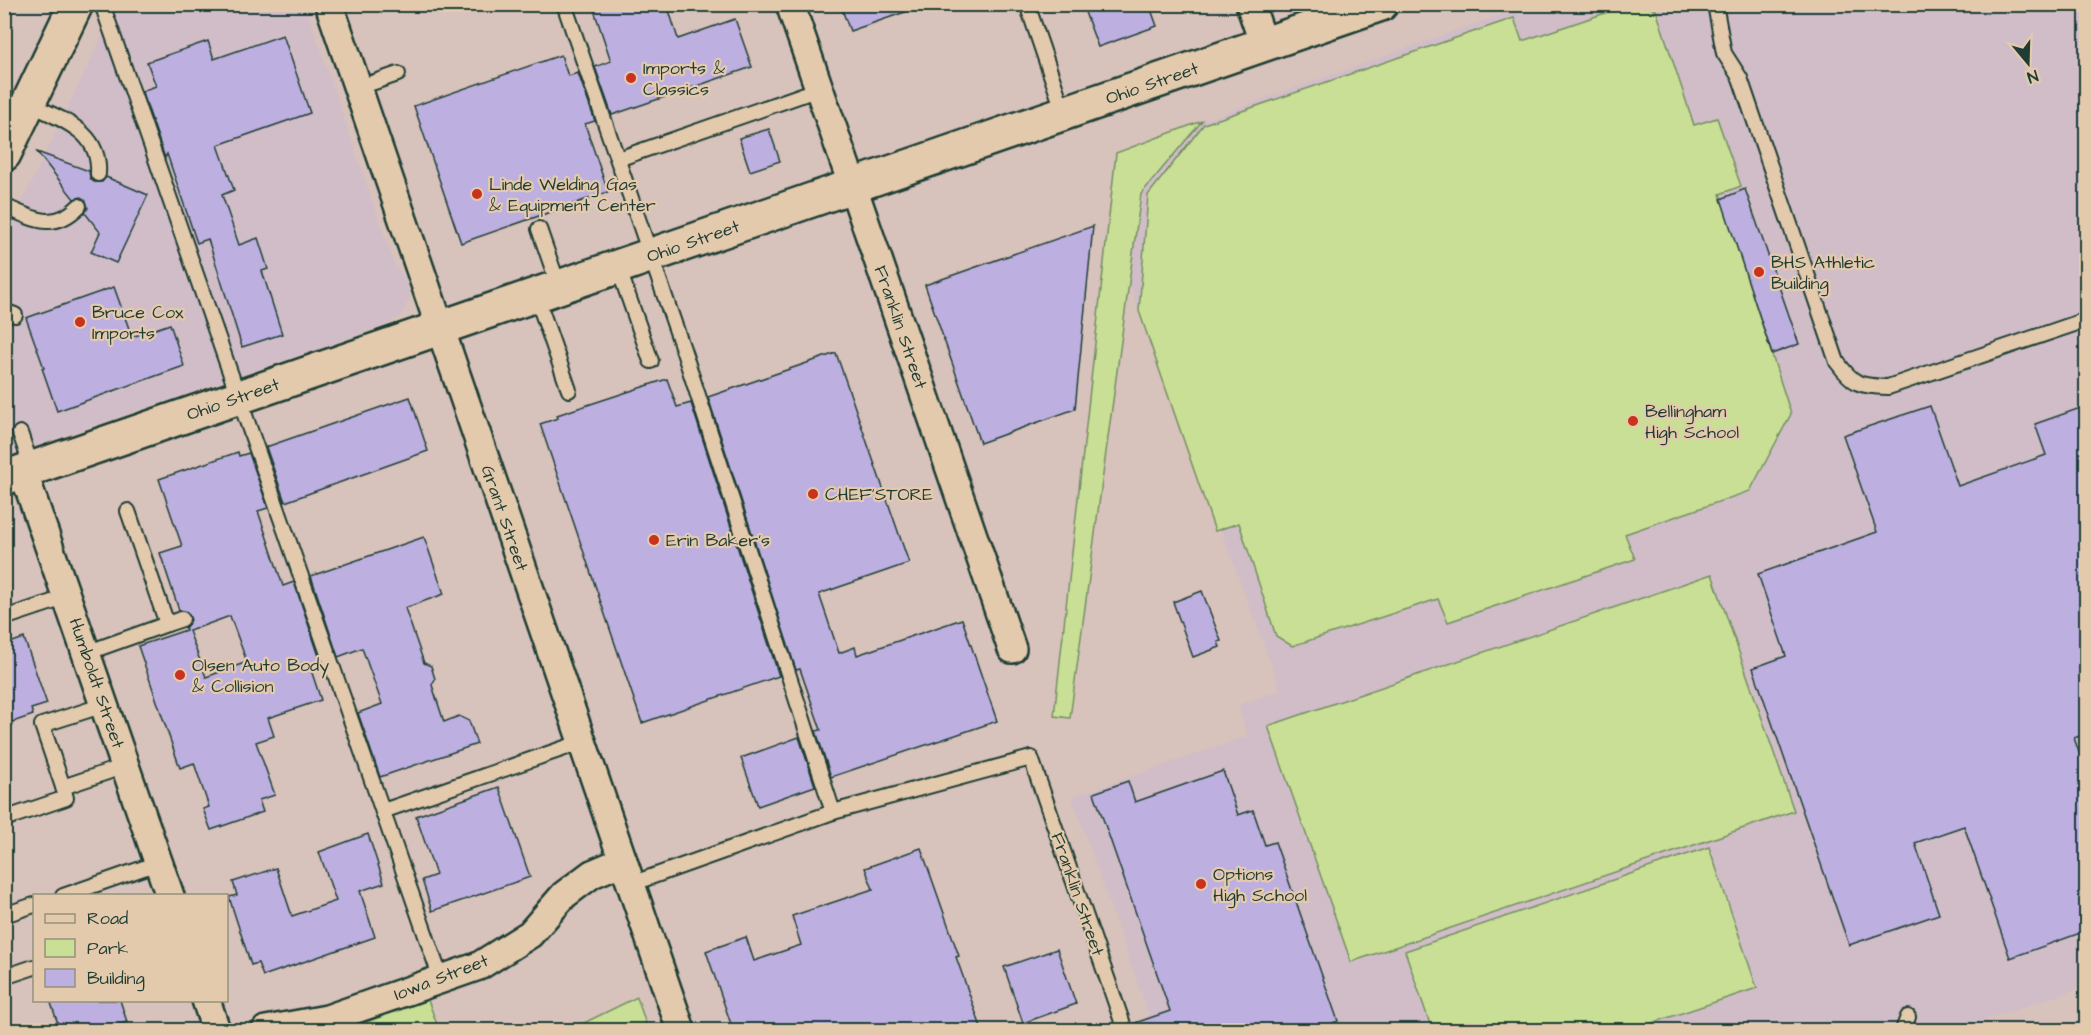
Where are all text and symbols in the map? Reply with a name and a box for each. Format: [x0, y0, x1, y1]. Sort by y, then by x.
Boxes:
north arrow [1998, 33, 2058, 93]
place label: Imports & Classics [643, 56, 725, 102]
street label: Ohio Street [1102, 56, 1203, 111]
text: N [2024, 64, 2041, 88]
marker: Imports & Classics [624, 71, 638, 85]
place label: Linde Welding Gas & Equipment Center [489, 172, 656, 218]
marker: Linde Welding Gas & Equipment Center [470, 187, 484, 201]
street label: Ohio Street [643, 214, 744, 269]
place label: BHS Athletic Building [1771, 250, 1875, 297]
street label: Franklin Street [868, 262, 934, 393]
marker: BHS Athletic Building [1752, 265, 1766, 279]
place label: Bruce Cox Imports [92, 300, 184, 346]
marker: Bruce Cox Imports [73, 315, 87, 329]
street label: Ohio Street [183, 372, 284, 427]
place label: Bellingham High School [1645, 399, 1739, 446]
marker: Bellingham High School [1626, 414, 1640, 428]
street label: Grant Street [475, 462, 535, 575]
place label: CHEF'STORE [825, 482, 933, 507]
marker: CHEF'STORE [806, 487, 820, 501]
place label: Erin Baker's [666, 528, 770, 553]
marker: Erin Baker's [647, 533, 661, 547]
street label: Humboldt Street [63, 615, 131, 752]
place label: Olsen Auto Body & Collision [192, 653, 329, 699]
marker: Olsen Auto Body & Collision [173, 668, 187, 682]
street label: Franklin Street [1045, 829, 1111, 960]
place label: Options High School [1213, 862, 1307, 909]
marker: Options High School [1194, 877, 1208, 891]
legend [33, 894, 228, 1002]
text: Road [87, 906, 128, 931]
text: Park [87, 936, 129, 961]
street label: Iowa Street [390, 948, 493, 1007]
text: Building [87, 966, 145, 992]

